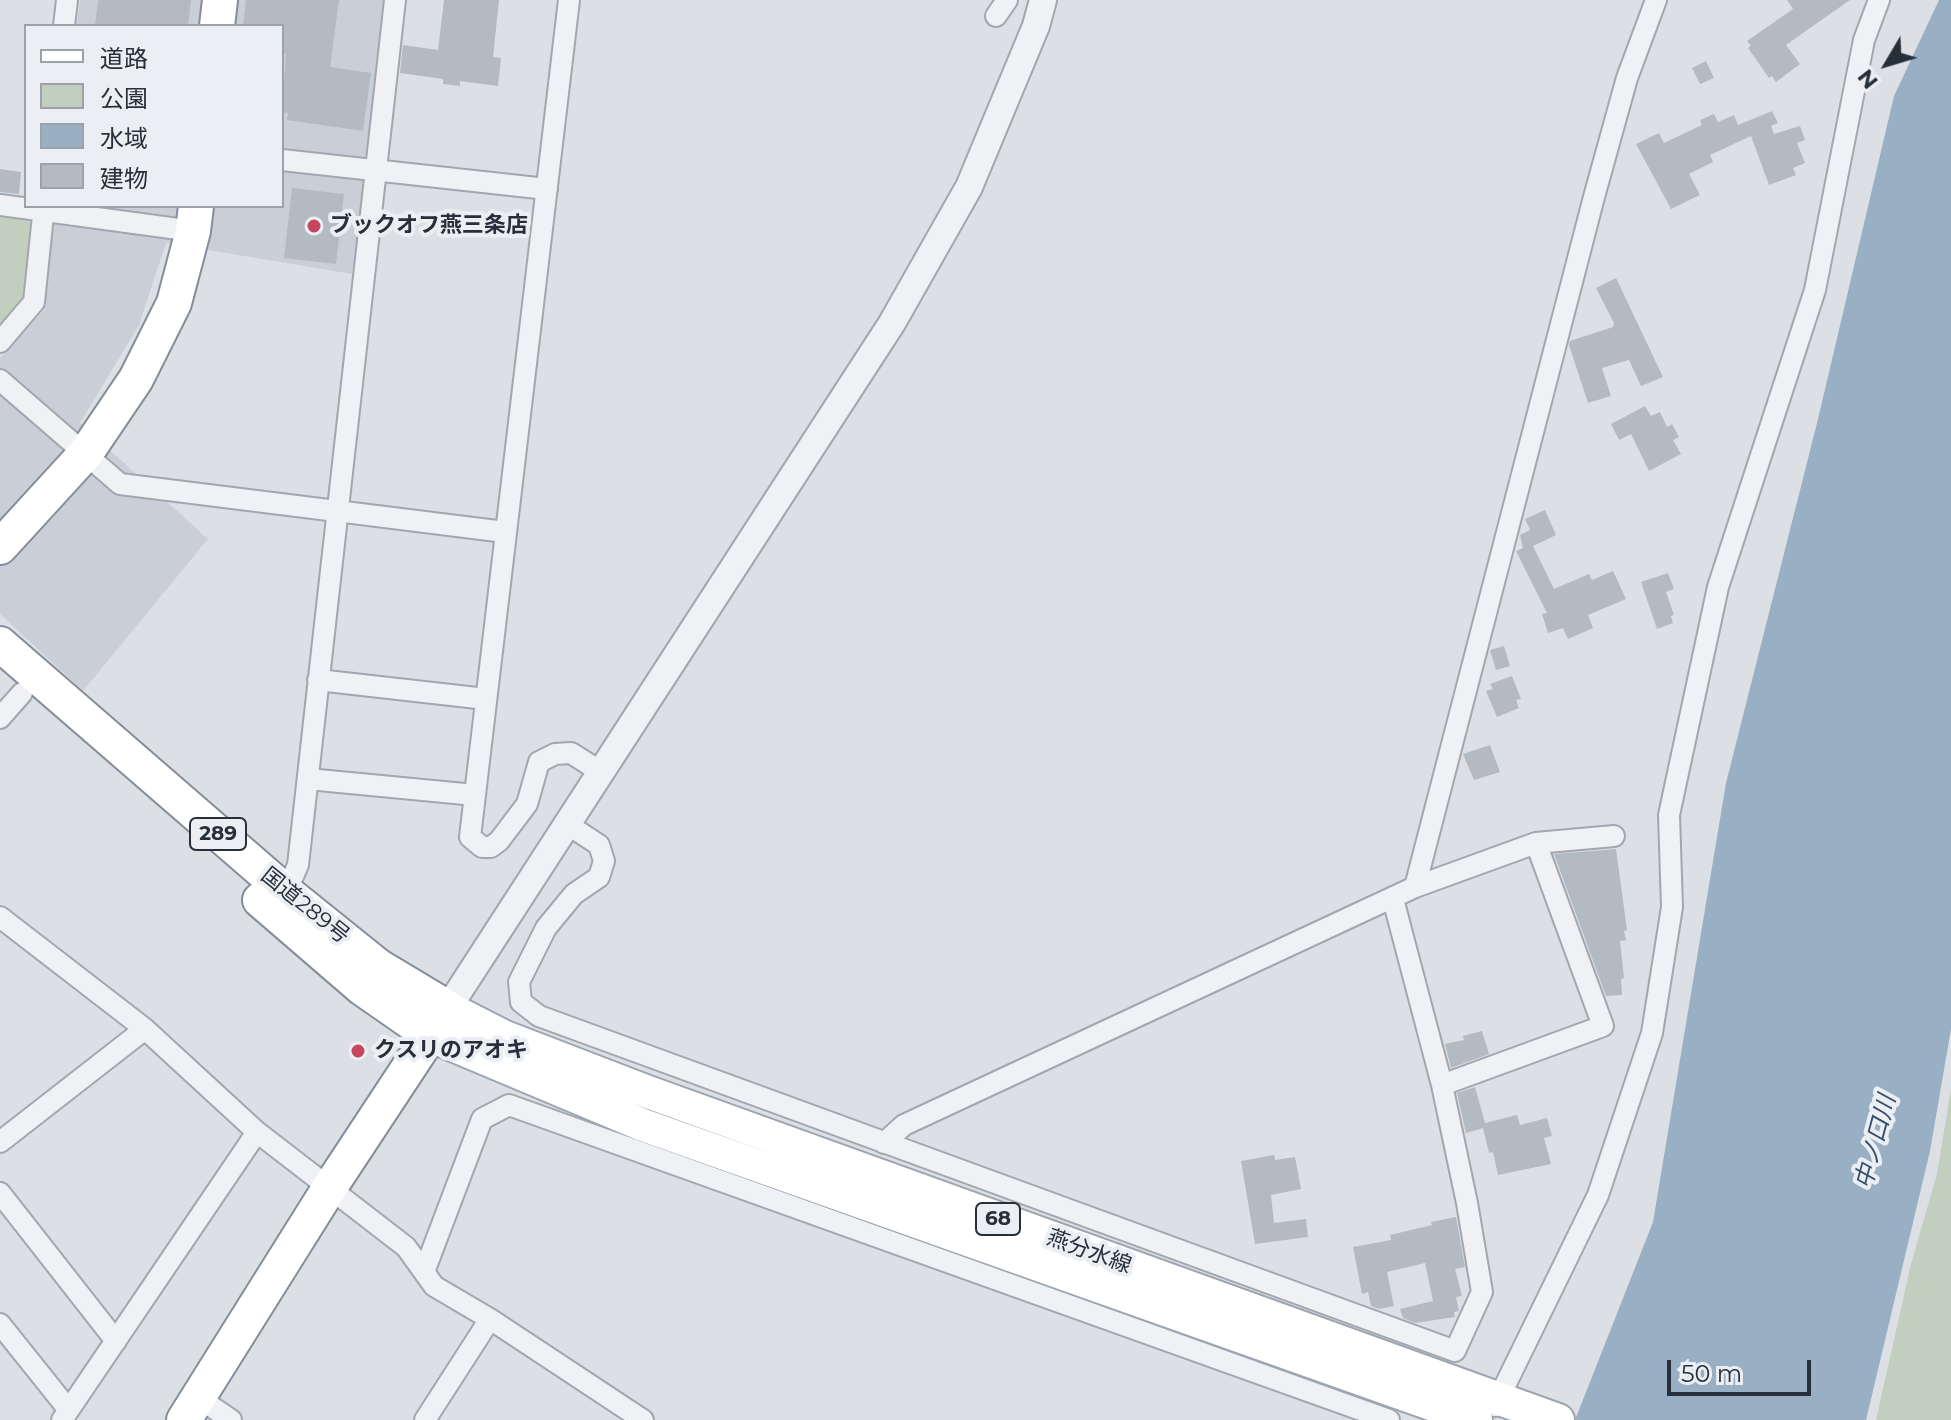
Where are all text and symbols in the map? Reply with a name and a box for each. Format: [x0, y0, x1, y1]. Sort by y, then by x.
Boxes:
legend [24, 24, 284, 208]
north arrow [1847, 24, 1927, 104]
text: 道路 [100, 44, 148, 73]
text: N [1852, 64, 1884, 94]
text: 公園 [100, 84, 148, 113]
text: 水域 [100, 124, 148, 153]
text: 建物 [100, 164, 148, 193]
place label: ブックオフ燕三条店 [330, 213, 528, 239]
marker: ブックオフ燕三条店 [305, 217, 323, 235]
road number: 289 [190, 818, 246, 850]
street label: 国道289号 [256, 862, 354, 950]
place label: クスリのアオキ [374, 1038, 528, 1064]
marker: クスリのアオキ [349, 1042, 367, 1060]
water label: 中ノ口川 [1850, 1092, 1902, 1192]
road number: 68 [976, 1203, 1020, 1235]
street label: 燕分水線 [1043, 1225, 1135, 1279]
scale bar [1671, 1344, 1815, 1394]
text: 50 m [1681, 1359, 1742, 1388]

